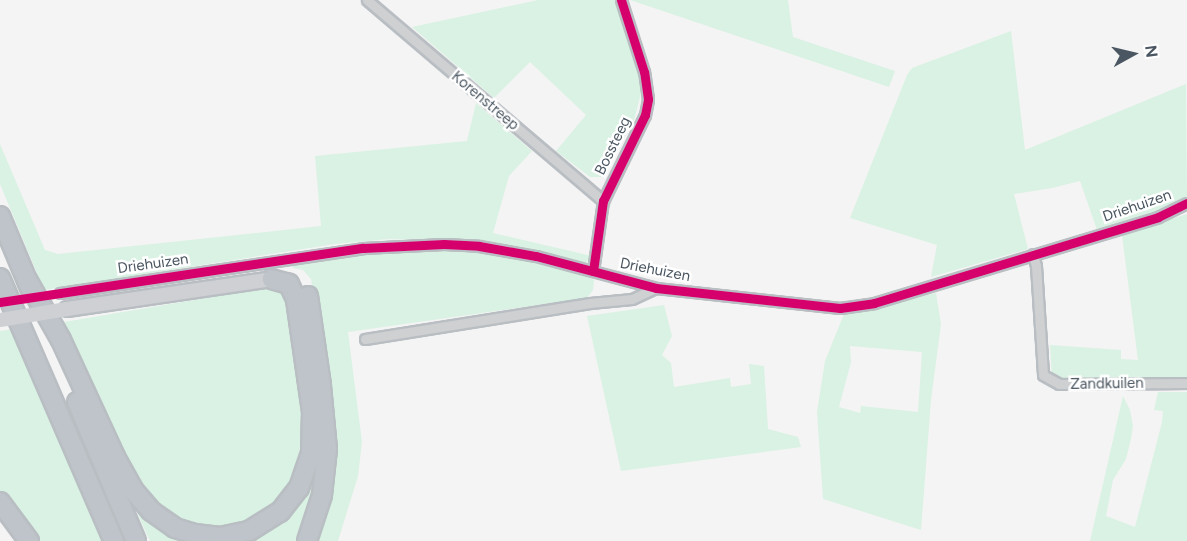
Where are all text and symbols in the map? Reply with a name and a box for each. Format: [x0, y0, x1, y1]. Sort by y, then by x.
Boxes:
north arrow [1103, 24, 1163, 84]
text: N [1141, 44, 1162, 59]
street label: Korenstreep [448, 68, 522, 134]
street label: Bossteeg [591, 114, 635, 178]
street label: Driehuizen [1100, 186, 1174, 226]
street label: Driehuizen [116, 250, 190, 278]
street label: Driehuizen [618, 254, 692, 286]
street label: Zandkuilen [1070, 374, 1144, 394]

